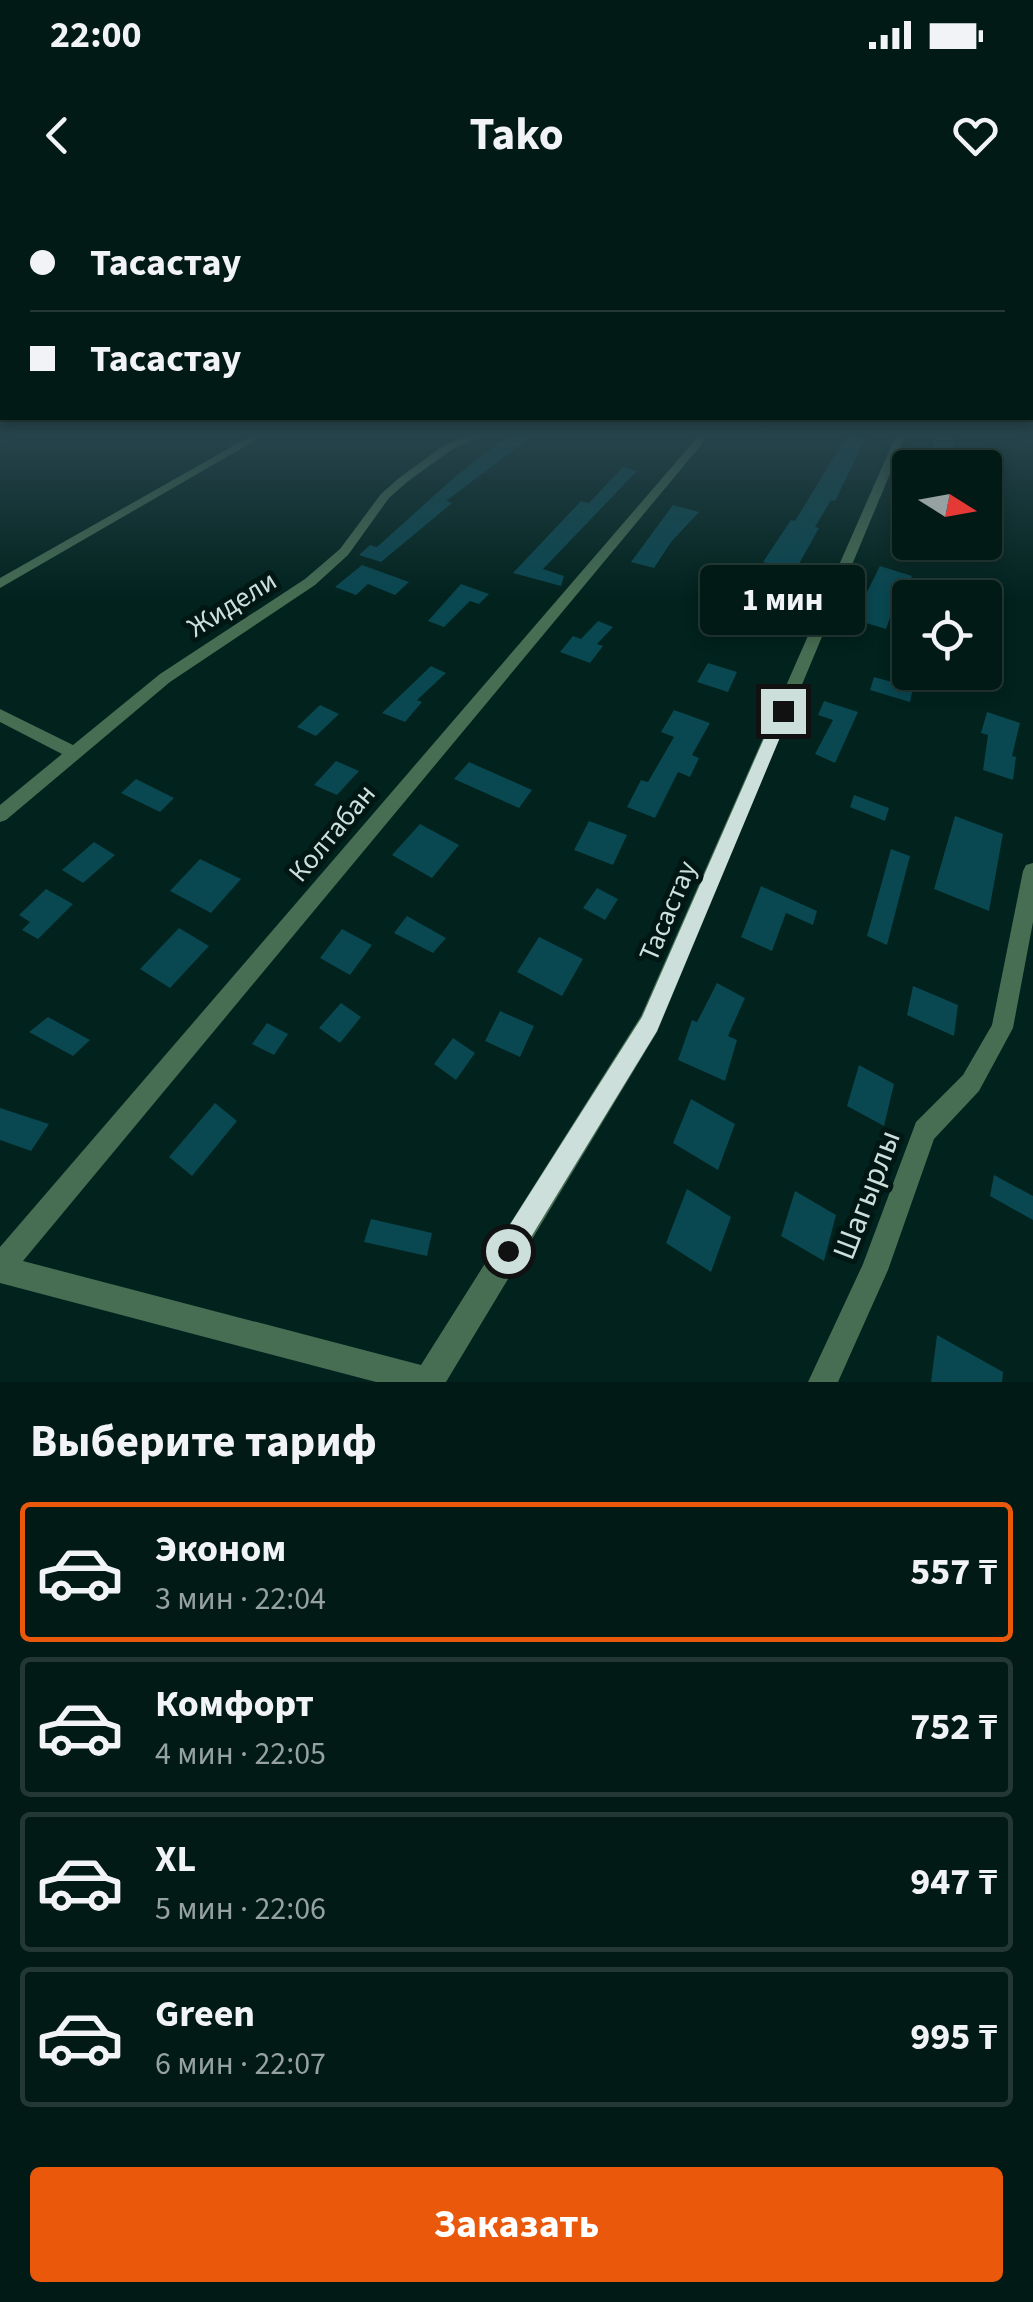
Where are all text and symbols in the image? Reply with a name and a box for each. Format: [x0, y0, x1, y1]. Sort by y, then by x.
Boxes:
text: 22:00 [50, 8, 142, 62]
text: Tako [469, 103, 564, 167]
icon: back [30, 108, 85, 163]
icon: heart [948, 108, 1003, 163]
text: Тасастау [90, 236, 241, 290]
text: Тасастау [90, 332, 241, 386]
north arrow [892, 450, 1002, 560]
map controls [892, 450, 1002, 690]
street label: Жидели [180, 561, 284, 647]
callout: 1 мин [700, 566, 866, 636]
text: 1 мин [742, 577, 823, 623]
button: locate [892, 580, 1002, 690]
route end [761, 689, 806, 734]
street label: Колтабан [279, 775, 385, 891]
street label: Тасастау [629, 855, 707, 967]
street label: Шагырлы [821, 1124, 913, 1266]
route start [486, 1229, 531, 1274]
text: Выберите тариф [30, 1410, 377, 1474]
text: Эконом [155, 1522, 286, 1576]
icon: car [35, 1527, 125, 1617]
text: 557 ₸ [910, 1545, 998, 1599]
text: 3 мин · 22:04 [155, 1576, 326, 1622]
text: Комфорт [155, 1677, 314, 1731]
icon: car [35, 1682, 125, 1772]
text: 752 ₸ [910, 1700, 998, 1754]
text: 4 мин · 22:05 [155, 1731, 326, 1777]
text: XL [155, 1832, 196, 1886]
icon: car [35, 1837, 125, 1927]
text: 947 ₸ [910, 1855, 998, 1909]
text: 5 мин · 22:06 [155, 1886, 326, 1932]
text: Green [155, 1987, 255, 2041]
icon: car [35, 1992, 125, 2082]
text: 995 ₸ [910, 2010, 998, 2064]
text: 6 мин · 22:07 [155, 2041, 326, 2087]
button: Заказать [30, 2167, 1003, 2282]

